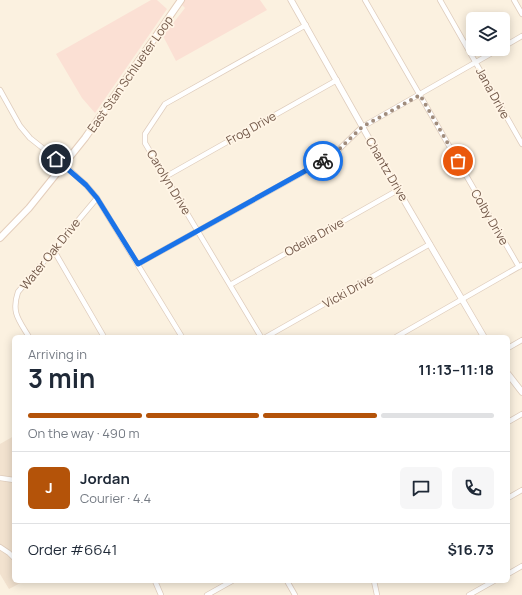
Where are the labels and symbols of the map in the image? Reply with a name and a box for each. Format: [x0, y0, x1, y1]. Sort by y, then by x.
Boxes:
street label: East Stan Schlueter Loop [83, 12, 177, 136]
street label: Jana Drive [472, 64, 514, 122]
street label: Frog Drive [223, 107, 279, 149]
street label: Chantz Drive [362, 134, 412, 204]
courier [303, 141, 343, 181]
pin [39, 142, 73, 176]
pin [441, 144, 475, 178]
street label: Carolyn Drive [143, 146, 195, 218]
street label: Colby Drive [467, 186, 513, 248]
street label: Odelia Drive [281, 214, 347, 260]
street label: Water Oak Drive [16, 215, 84, 293]
street label: Vicki Drive [320, 270, 376, 312]

